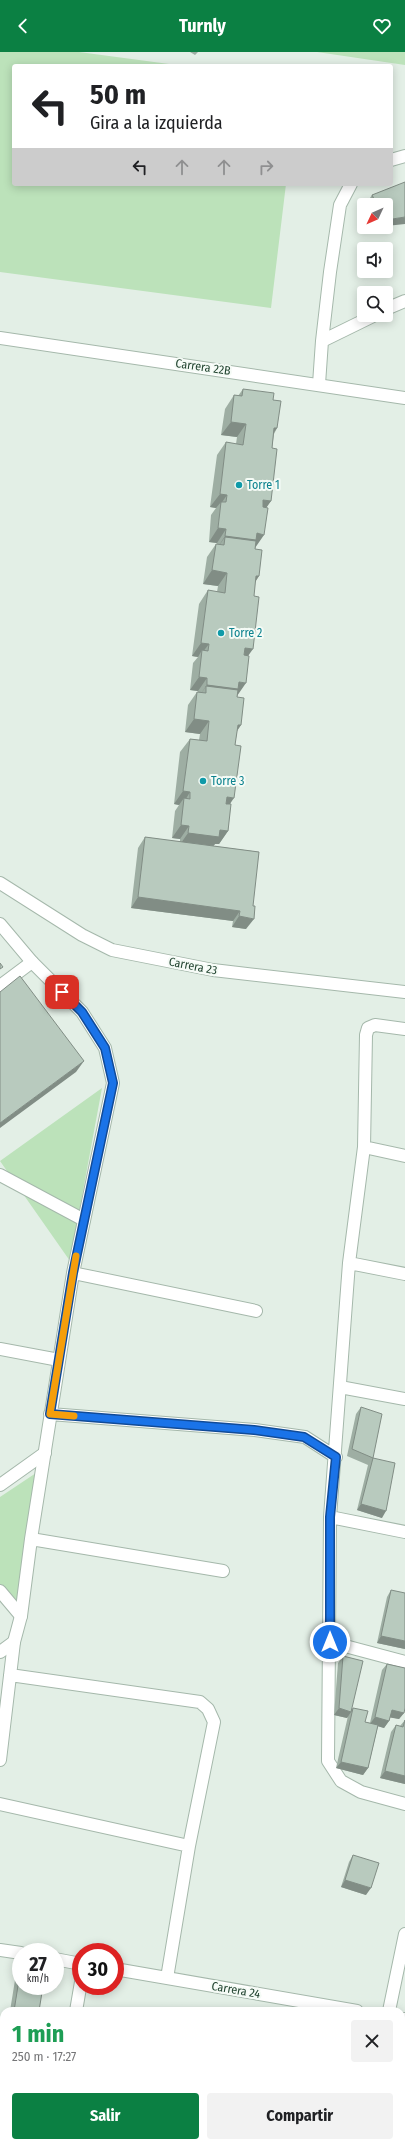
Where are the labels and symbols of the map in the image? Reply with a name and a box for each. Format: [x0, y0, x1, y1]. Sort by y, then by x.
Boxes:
north arrow [357, 198, 393, 234]
street label: Carrera 22B [175, 356, 232, 378]
place label: Torre 1 [247, 478, 280, 492]
marker: Torre 1 [234, 480, 244, 490]
place label: Torre 2 [229, 626, 262, 640]
marker: Torre 2 [216, 628, 226, 638]
place label: Torre 3 [211, 774, 244, 788]
marker: Torre 3 [198, 776, 208, 786]
street label: Carrera 23 [168, 954, 218, 978]
pin [45, 975, 79, 1009]
position arrow [309, 1621, 351, 1663]
speed limit sign: 30 [72, 1943, 124, 1995]
street label: Carrera 24 [211, 1979, 262, 2001]

